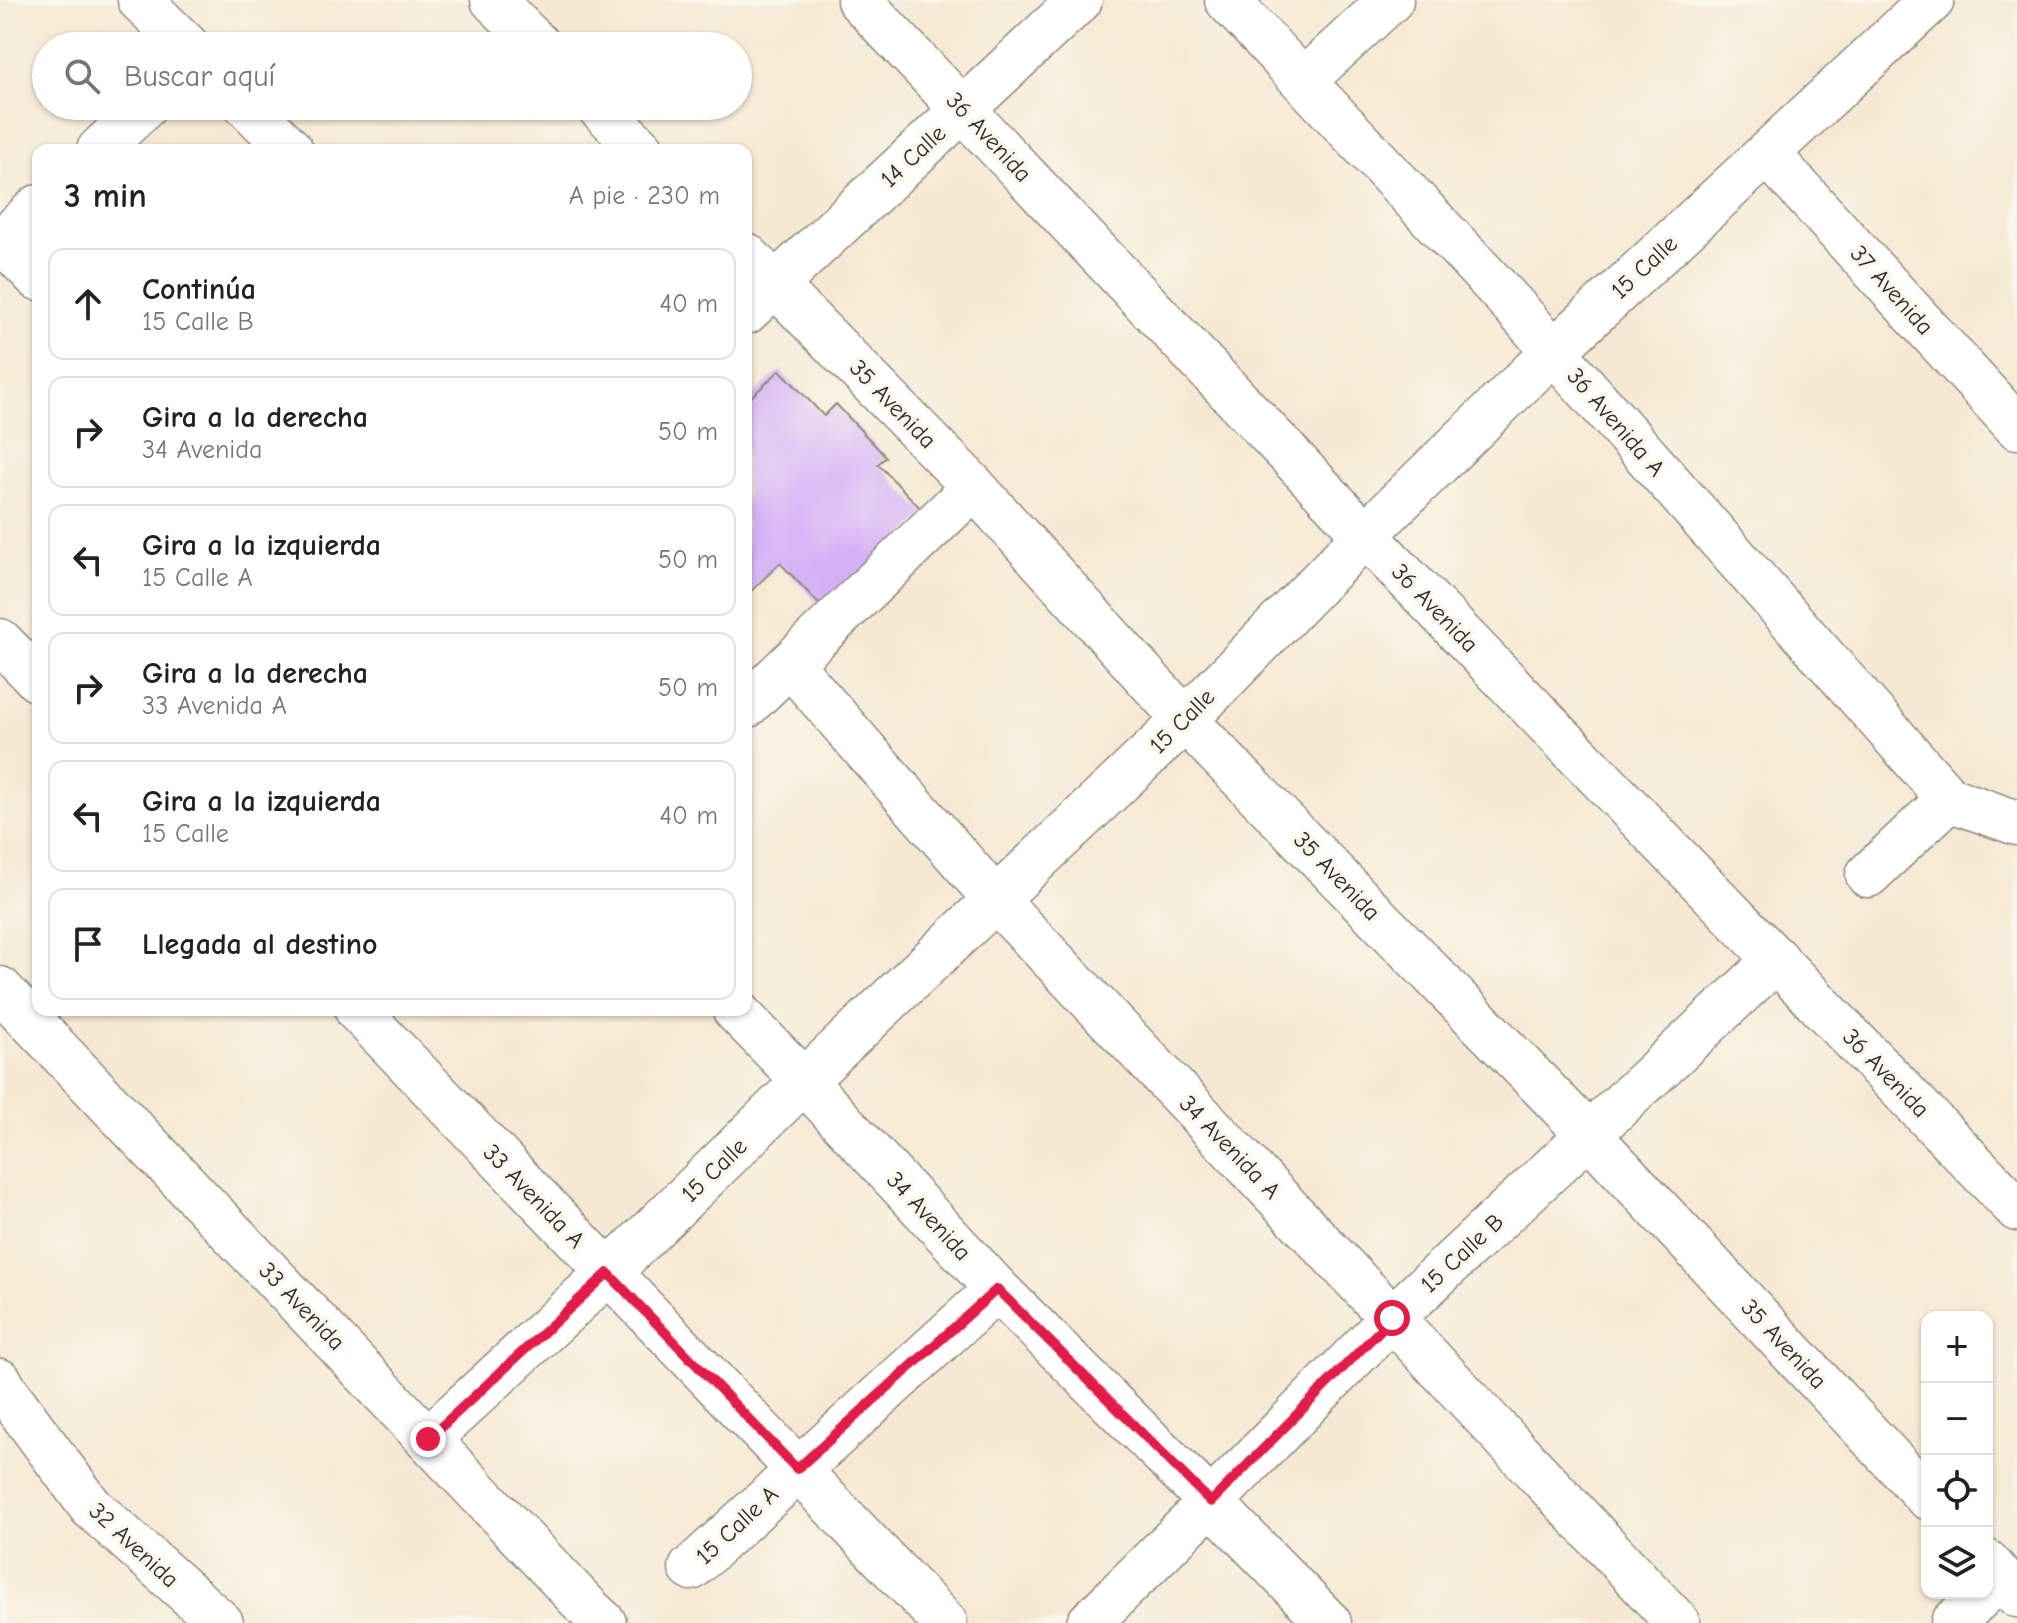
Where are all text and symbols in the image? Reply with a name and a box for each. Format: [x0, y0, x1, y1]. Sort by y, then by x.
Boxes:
search box [32, 32, 752, 120]
icon: search [60, 54, 104, 98]
text: Buscar aquí [124, 59, 275, 94]
street label: 36 Avenida [940, 86, 1038, 188]
street label: 14 Calle [875, 119, 951, 193]
text: 3 min [64, 176, 147, 216]
text: A pie · 230 m [569, 181, 720, 211]
street label: 15 Calle [1605, 229, 1683, 305]
street label: 37 Avenida [1845, 239, 1939, 341]
text: Continúa [142, 272, 256, 307]
icon: ahead [66, 282, 110, 326]
text: 40 m [659, 289, 718, 319]
text: 15 Calle B [142, 307, 254, 337]
street label: 35 Avenida [844, 354, 942, 454]
street label: 36 Avenida A [1561, 362, 1671, 482]
text: Gira a la derecha [142, 400, 368, 435]
icon: right [66, 410, 110, 454]
text: 50 m [658, 417, 718, 447]
text: 34 Avenida [142, 435, 262, 465]
text: Gira a la izquierda [142, 528, 381, 563]
icon: left [66, 538, 110, 582]
text: 50 m [658, 545, 718, 575]
street label: 36 Avenida [1386, 558, 1484, 658]
text: 15 Calle A [142, 563, 253, 593]
text: Gira a la derecha [142, 656, 368, 691]
icon: right [66, 666, 110, 710]
text: 50 m [658, 673, 718, 703]
street label: 15 Calle [1144, 683, 1220, 759]
text: 33 Avenida A [142, 691, 287, 721]
text: Gira a la izquierda [142, 784, 381, 819]
icon: left [66, 794, 110, 838]
text: 40 m [659, 801, 718, 831]
text: 15 Calle [142, 819, 229, 849]
street label: 35 Avenida [1288, 826, 1386, 926]
icon: arrive [66, 922, 110, 966]
text: Llegada al destino [142, 927, 378, 962]
street label: 36 Avenida [1837, 1023, 1935, 1123]
street label: 34 Avenida A [1174, 1089, 1286, 1205]
street label: 15 Calle [675, 1132, 753, 1208]
street label: 33 Avenida A [478, 1138, 591, 1254]
street label: 34 Avenida [881, 1166, 977, 1266]
street label: 15 Calle B [1415, 1208, 1509, 1298]
street label: 33 Avenida [253, 1256, 351, 1356]
street label: 35 Avenida [1735, 1293, 1833, 1395]
route start [1374, 1300, 1410, 1336]
map controls [1921, 1311, 1993, 1599]
button: + [1921, 1311, 1993, 1383]
button: − [1921, 1383, 1993, 1455]
route end [410, 1421, 446, 1457]
button: locate [1921, 1455, 1993, 1527]
street label: 15 Calle A [690, 1480, 784, 1570]
street label: 32 Avenida [83, 1497, 185, 1593]
button: layers [1921, 1527, 1993, 1599]

